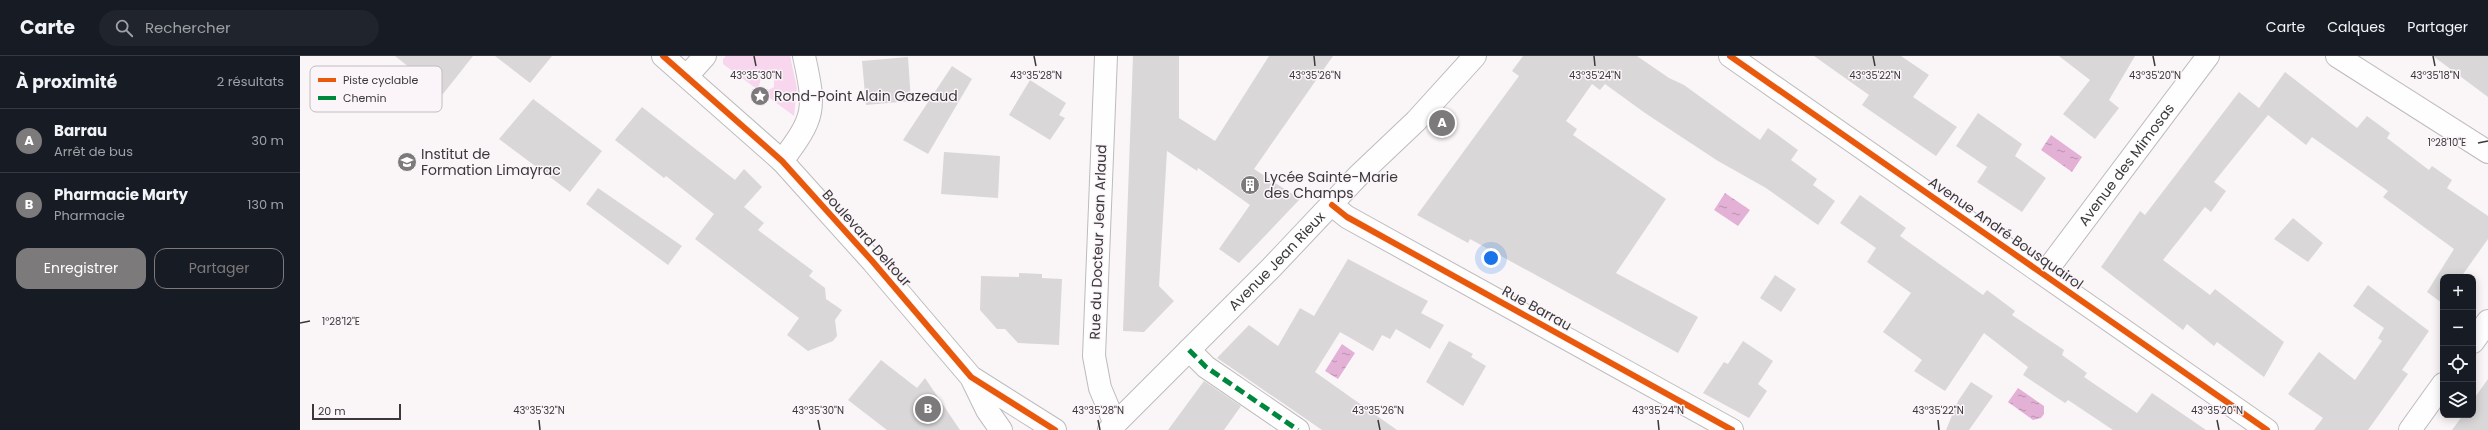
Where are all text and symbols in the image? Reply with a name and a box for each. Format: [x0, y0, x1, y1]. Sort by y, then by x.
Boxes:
search box [99, 10, 379, 46]
text: Carte [20, 14, 75, 41]
icon: search [113, 17, 135, 39]
text: Rechercher [145, 17, 231, 38]
text: Carte [2266, 17, 2305, 37]
text: Calques [2327, 17, 2385, 37]
text: Partager [2407, 17, 2468, 37]
legend [310, 66, 442, 112]
text: 43°35'30"N [730, 68, 782, 83]
text: 43°35'28"N [1010, 68, 1062, 83]
text: 43°35'26"N [1289, 68, 1341, 83]
text: 43°35'24"N [1569, 68, 1621, 83]
text: 43°35'22"N [1849, 68, 1901, 83]
text: 43°35'20"N [2129, 68, 2181, 83]
text: 43°35'18"N [2410, 68, 2460, 83]
text: À proximité [16, 70, 117, 94]
text: 2 résultats [217, 72, 284, 91]
text: Piste cyclable [343, 72, 418, 88]
place icon: Rond-Point Alain Gazeaud [749, 85, 771, 107]
place label: Rond-Point Alain Gazeaud [774, 86, 958, 106]
text: Chemin [343, 90, 386, 106]
street label: Avenue des Mimosas [2074, 99, 2179, 230]
pin: A [1429, 108, 1455, 138]
text: Barrau [54, 120, 107, 141]
text: A [24, 131, 34, 150]
text: 30 m [251, 131, 284, 150]
text: 1°28'10"E [2428, 135, 2466, 150]
text: Arrêt de bus [54, 142, 133, 161]
place label: Institut de Formation Limayrac [421, 144, 561, 180]
street label: Rue du Docteur Jean Arlaud [1085, 144, 1111, 340]
school or university icon: Institut de Formation Limayrac [396, 151, 418, 173]
place label: Lycée Sainte-Marie des Champs [1264, 167, 1398, 203]
street label: Avenue André Bousquairol [1925, 172, 2087, 294]
building icon: Lycée Sainte-Marie des Champs [1239, 174, 1261, 196]
text: Pharmacie Marty [54, 184, 188, 205]
street label: Boulevard Deltour [818, 185, 916, 291]
text: B [25, 195, 33, 214]
text: 130 m [247, 195, 284, 214]
text: Pharmacie [54, 206, 125, 225]
street label: Avenue Jean Rieux [1224, 207, 1330, 315]
button: Enregistrer [16, 248, 146, 289]
button: Partager [154, 248, 284, 289]
your location [1481, 248, 1501, 268]
map controls [2440, 274, 2476, 418]
button: + [2440, 274, 2476, 310]
street label: Rue Barrau [1499, 281, 1575, 335]
button: − [2440, 310, 2476, 346]
text: 1°28'12"E [322, 314, 360, 329]
button: locate [2440, 346, 2476, 382]
button: layers [2440, 382, 2476, 418]
pin: B [915, 394, 941, 424]
scale bar [312, 402, 401, 421]
text: 20 m [318, 403, 346, 419]
text: 43°35'32"N [513, 403, 565, 418]
text: 43°35'30"N [792, 403, 844, 418]
text: 43°35'28"N [1072, 403, 1124, 418]
text: 43°35'26"N [1352, 403, 1404, 418]
text: 43°35'24"N [1632, 403, 1684, 418]
text: 43°35'22"N [1912, 403, 1964, 418]
text: 43°35'20"N [2191, 403, 2243, 418]

